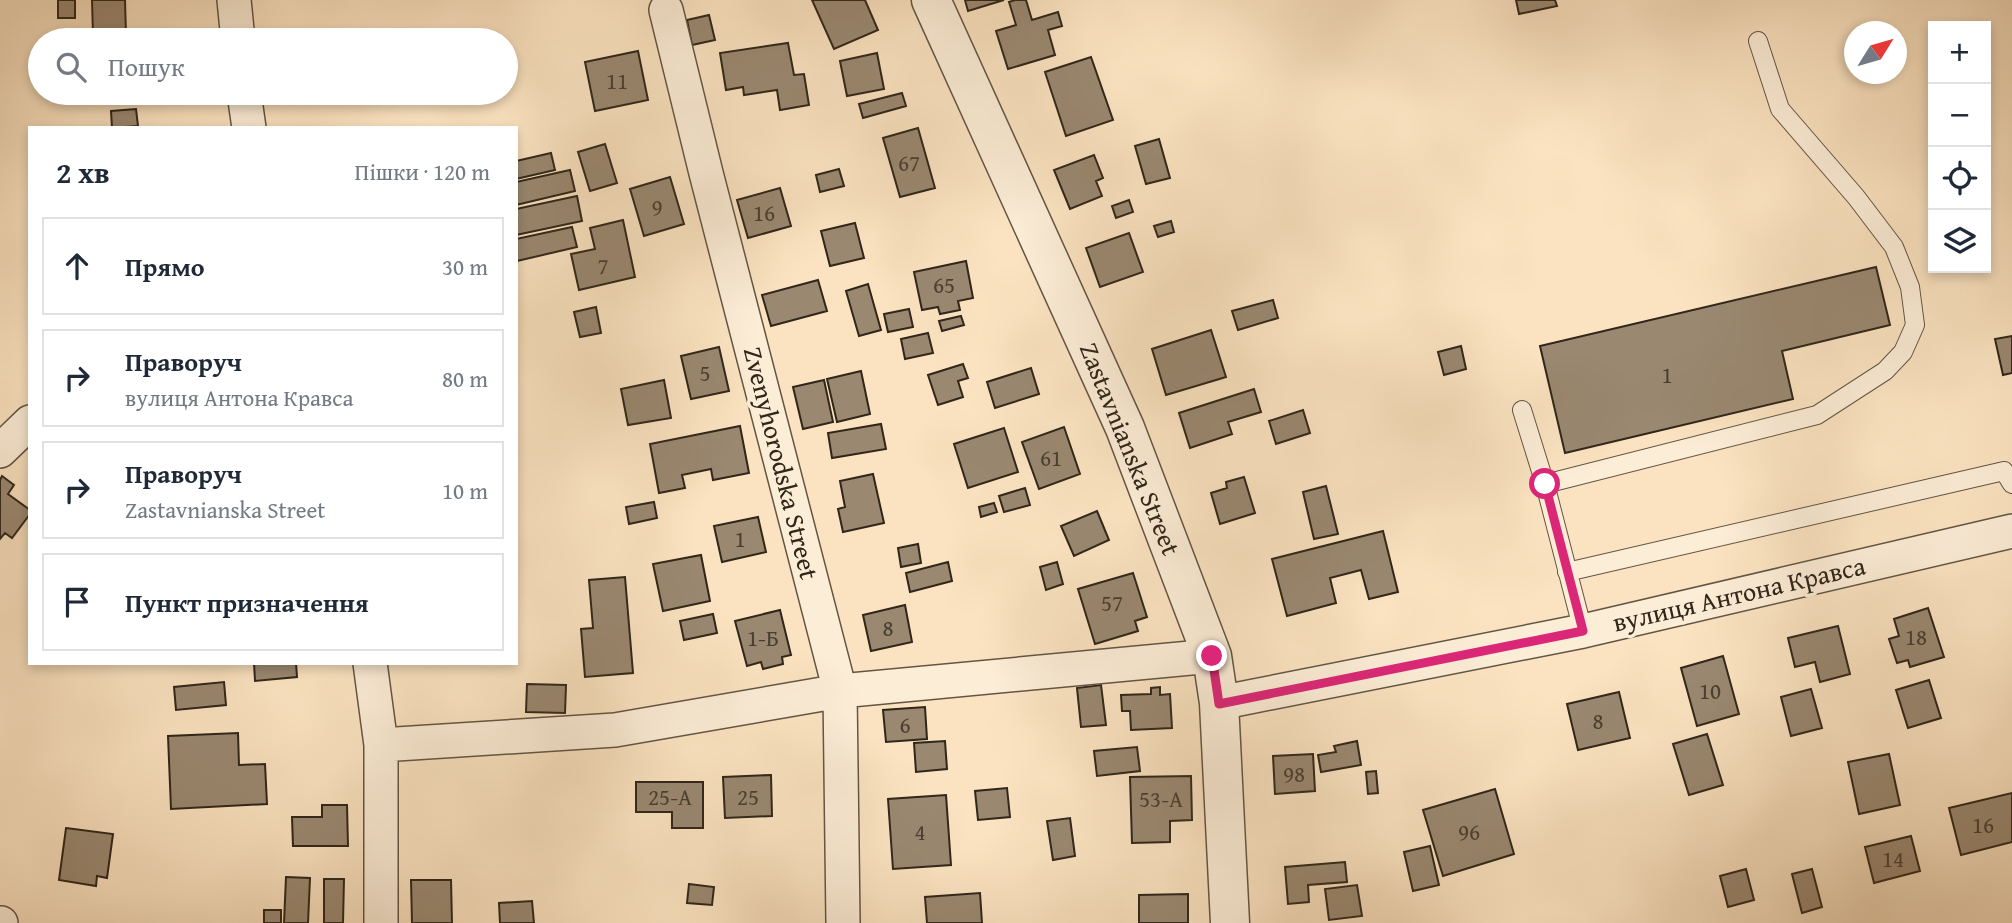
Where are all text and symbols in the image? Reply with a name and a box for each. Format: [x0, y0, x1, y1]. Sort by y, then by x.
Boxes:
north arrow [1844, 21, 1907, 84]
map controls [1928, 21, 1991, 273]
button: + [1928, 21, 1991, 84]
search box [28, 28, 518, 105]
text: Пошук [108, 47, 185, 86]
icon: search [52, 48, 90, 86]
house number: 11 [606, 64, 628, 97]
button: − [1928, 84, 1991, 147]
house number: 67 [898, 146, 920, 179]
button: locate [1928, 147, 1991, 210]
text: 2 хв [56, 150, 110, 194]
text: Пішки · 120 m [355, 155, 490, 188]
house number: 9 [651, 190, 663, 223]
house number: 16 [753, 196, 775, 229]
button: layers [1928, 210, 1991, 273]
icon: ahead [58, 247, 96, 285]
text: Прямо [125, 247, 205, 286]
house number: 7 [597, 249, 609, 282]
text: 30 m [442, 250, 488, 283]
house number: 65 [933, 268, 955, 301]
street label: Zastavnianska Street [1070, 336, 1191, 561]
text: Праворуч [125, 342, 242, 381]
street label: Zvenyhorodska Street [734, 342, 829, 583]
house number: 5 [699, 356, 711, 389]
house number: 1 [1661, 358, 1673, 391]
icon: right [58, 359, 96, 397]
text: 80 m [442, 362, 488, 395]
text: вулиця Антона Кравса [125, 381, 353, 414]
house number: 61 [1040, 441, 1062, 474]
text: Праворуч [125, 454, 242, 493]
route start [1529, 468, 1560, 499]
icon: right [58, 471, 96, 509]
text: 10 m [442, 474, 488, 507]
text: Zastavnianska Street [125, 493, 325, 526]
house number: 1 [734, 522, 746, 555]
street label: вулиця Антона Кравса [1609, 545, 1870, 642]
icon: arrive [58, 583, 96, 621]
text: Пункт призначення [125, 583, 369, 622]
house number: 57 [1101, 586, 1123, 619]
house number: 8 [882, 611, 894, 644]
house number: 18 [1905, 620, 1927, 653]
house number: 1-Б [747, 621, 779, 654]
route end [1196, 640, 1227, 671]
house number: 10 [1699, 674, 1721, 707]
house number: 8 [1592, 704, 1604, 737]
house number: 6 [899, 708, 911, 741]
house number: 98 [1283, 757, 1305, 790]
house number: 25-А [648, 780, 692, 813]
house number: 25 [737, 780, 759, 813]
house number: 53-А [1139, 782, 1183, 815]
house number: 16 [1972, 808, 1994, 841]
house number: 4 [914, 815, 926, 848]
house number: 96 [1458, 815, 1480, 848]
house number: 14 [1882, 842, 1904, 875]

